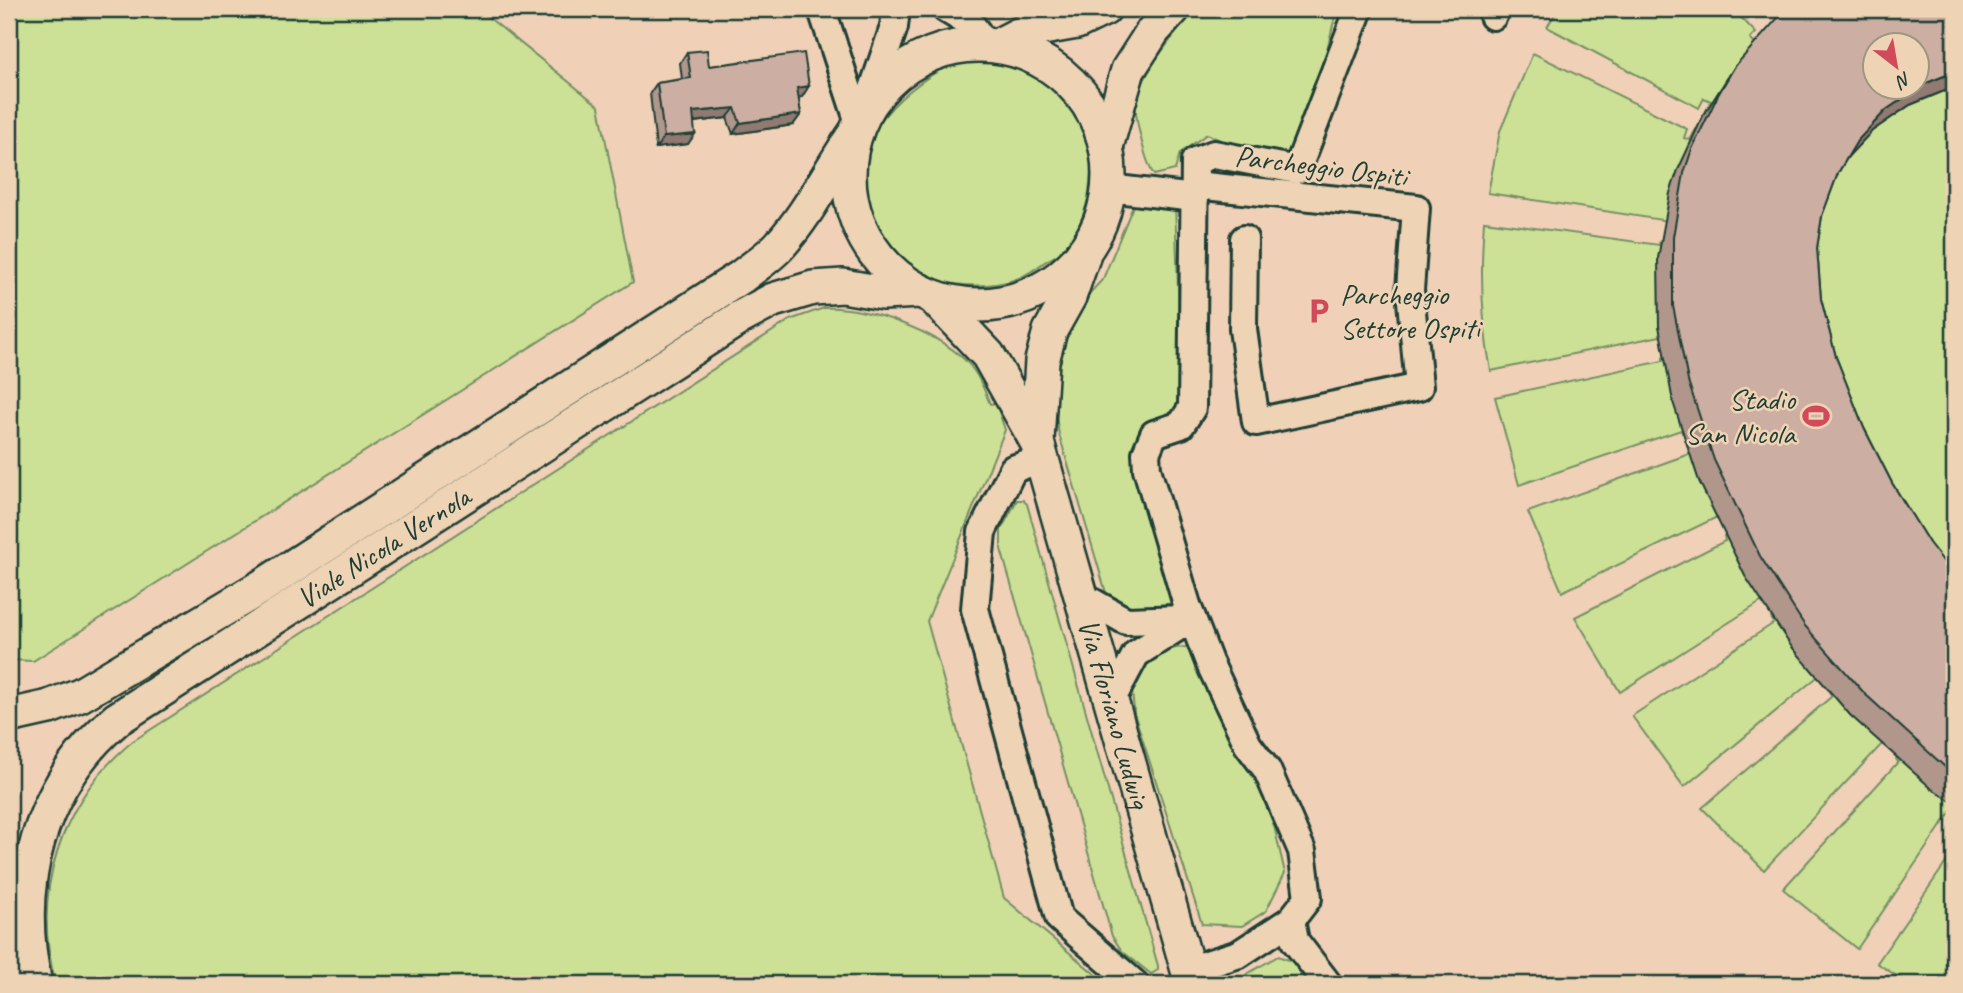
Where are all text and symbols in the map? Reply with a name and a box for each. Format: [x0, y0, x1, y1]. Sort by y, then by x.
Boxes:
north arrow [1862, 32, 1932, 102]
text: N [1890, 66, 1915, 95]
street label: Parcheggio Ospiti [1233, 137, 1412, 196]
place label: Parcheggio Settore Ospiti [1340, 275, 1483, 347]
parking icon: Parcheggio Settore Ospiti [1304, 296, 1334, 326]
place label: Stadio San Nicola [1685, 380, 1797, 452]
sports icon: Stadio San Nicola [1801, 401, 1831, 431]
street label: Viale Nicola Vernola [290, 476, 479, 617]
street label: Via Floriano Ludwig [1069, 614, 1160, 815]

